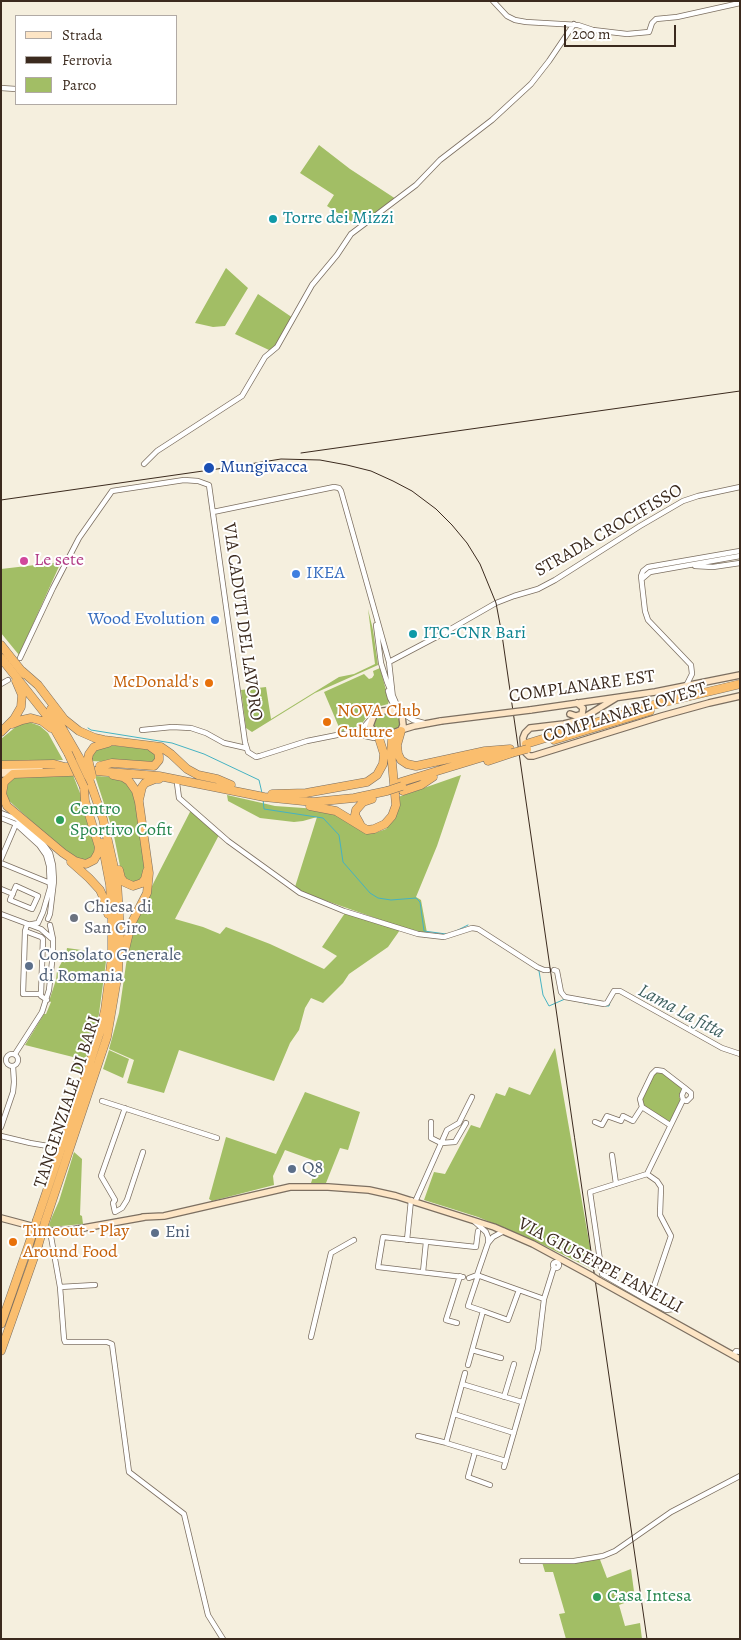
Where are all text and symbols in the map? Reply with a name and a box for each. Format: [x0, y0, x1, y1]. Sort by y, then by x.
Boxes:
legend [15, 15, 178, 105]
scale bar [566, 15, 678, 47]
text: 200 m [572, 24, 611, 44]
text: Strada [62, 25, 103, 45]
text: Ferrovia [62, 50, 112, 70]
text: Parco [62, 75, 96, 95]
place label: Torre dei Mizzi [283, 208, 394, 230]
marker: Torre dei Mizzi [267, 213, 279, 225]
place label: Mungivacca [220, 457, 308, 479]
marker: Mungivacca [202, 461, 216, 475]
street label: STRADA CROCIFISSO [531, 480, 687, 582]
street label: VIA CADUTI DEL LAVORO [217, 522, 267, 722]
place label: Le sete [34, 550, 84, 572]
marker: Le sete [18, 555, 30, 567]
place label: IKEA [306, 563, 345, 585]
marker: IKEA [290, 568, 302, 580]
place label: Wood Evolution [88, 609, 205, 631]
marker: Wood Evolution [209, 614, 221, 626]
place label: ITC-CNR Bari [423, 623, 526, 645]
marker: ITC-CNR Bari [407, 628, 419, 640]
street label: COMPLANARE EST [508, 666, 656, 708]
place label: McDonald's [113, 672, 199, 694]
marker: McDonald's [203, 677, 215, 689]
street label: COMPLANARE OVEST [540, 678, 710, 748]
place label: NOVA Club Culture [337, 701, 421, 744]
marker: NOVA Club Culture [321, 716, 333, 728]
place label: Centro Sportivo Cofit [70, 799, 173, 842]
marker: Centro Sportivo Cofit [54, 814, 66, 826]
place label: Chiesa di San Ciro [84, 897, 152, 940]
marker: Chiesa di San Ciro [68, 912, 80, 924]
place label: Consolato Generale di Romania [39, 945, 181, 988]
marker: Consolato Generale di Romania [23, 960, 35, 972]
water label: Lama La fitta [634, 980, 728, 1044]
street label: TANGENZIALE DI BARI [30, 1013, 106, 1191]
place label: Q8 [302, 1158, 323, 1180]
marker: Q8 [286, 1163, 298, 1175]
street label: VIA GIUSEPPE FANELLI [514, 1213, 686, 1319]
place label: Timeout - Play Around Food [23, 1221, 129, 1264]
place label: Eni [165, 1222, 190, 1244]
marker: Eni [149, 1227, 161, 1239]
marker: Timeout - Play Around Food [7, 1236, 19, 1248]
place label: Casa Intesa [607, 1586, 692, 1608]
marker: Casa Intesa [591, 1591, 603, 1603]

